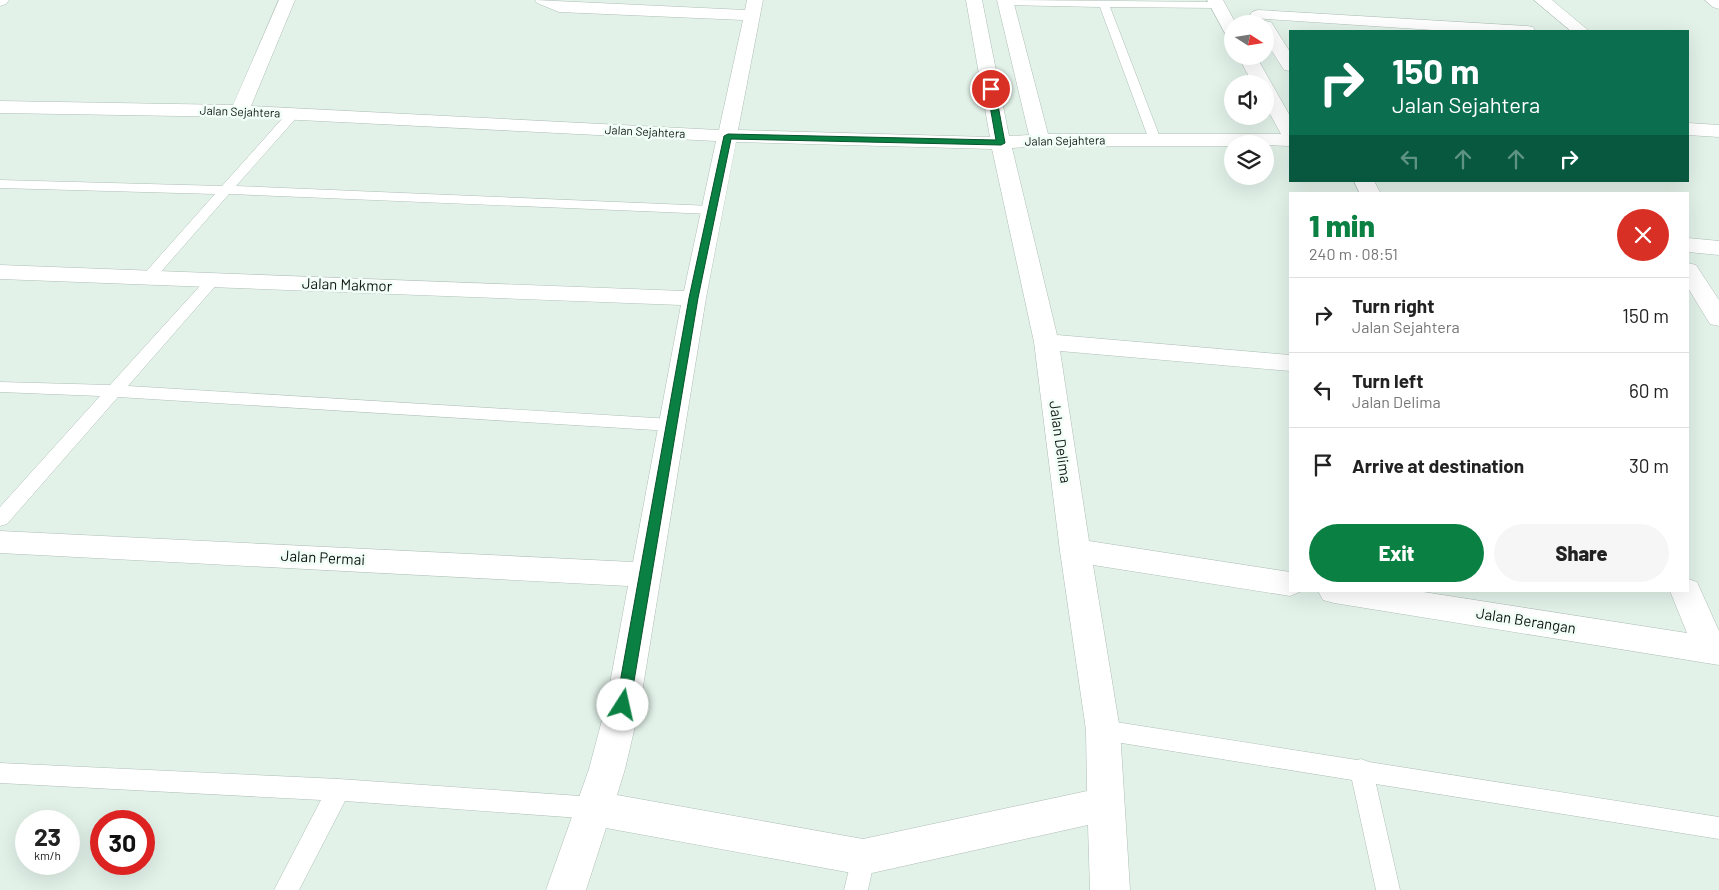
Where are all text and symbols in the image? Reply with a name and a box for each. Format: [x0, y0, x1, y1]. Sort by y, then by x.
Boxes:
north arrow [1224, 15, 1274, 65]
map controls [1224, 15, 1274, 185]
text: 150 m [1392, 49, 1479, 91]
icon: right [1309, 50, 1374, 115]
pin [970, 68, 1012, 110]
icon: arrive [977, 75, 1005, 103]
button: sound [1224, 75, 1274, 125]
text: Jalan Sejahtera [1392, 91, 1540, 117]
street label: Jalan Sejahtera [199, 103, 281, 119]
street label: Jalan Sejahtera [604, 122, 686, 140]
street label: Jalan Sejahtera [1024, 132, 1106, 148]
button: layers [1224, 135, 1274, 185]
icon: left [1396, 145, 1424, 173]
icon: ahead [1449, 145, 1477, 173]
icon: ahead [1502, 145, 1530, 173]
icon: right [1555, 145, 1583, 173]
text: 1 min [1309, 207, 1375, 243]
button: close [1617, 209, 1669, 261]
text: 240 m · 08:51 [1309, 244, 1398, 263]
street label: Jalan Makmor [302, 273, 393, 295]
text: Turn right [1352, 294, 1434, 317]
icon: right [1309, 301, 1337, 329]
text: 150 m [1622, 304, 1669, 327]
text: Jalan Sejahtera [1352, 317, 1460, 336]
text: Turn left [1352, 369, 1423, 392]
icon: left [1309, 376, 1337, 404]
text: 60 m [1629, 379, 1669, 402]
text: Jalan Delima [1352, 392, 1441, 411]
street label: Jalan Delima [1046, 399, 1076, 484]
icon: arrive [1309, 451, 1337, 479]
text: Arrive at destination [1352, 454, 1524, 477]
text: 30 m [1629, 454, 1669, 477]
button: Exit [1309, 524, 1484, 582]
button: Share [1494, 524, 1669, 582]
street label: Jalan Permai [280, 546, 366, 568]
street label: Jalan Berangan [1475, 603, 1577, 637]
position arrow [596, 678, 648, 730]
speed limit sign: 30 [90, 810, 155, 875]
text: 23 [34, 821, 61, 851]
text: km/h [34, 848, 61, 862]

